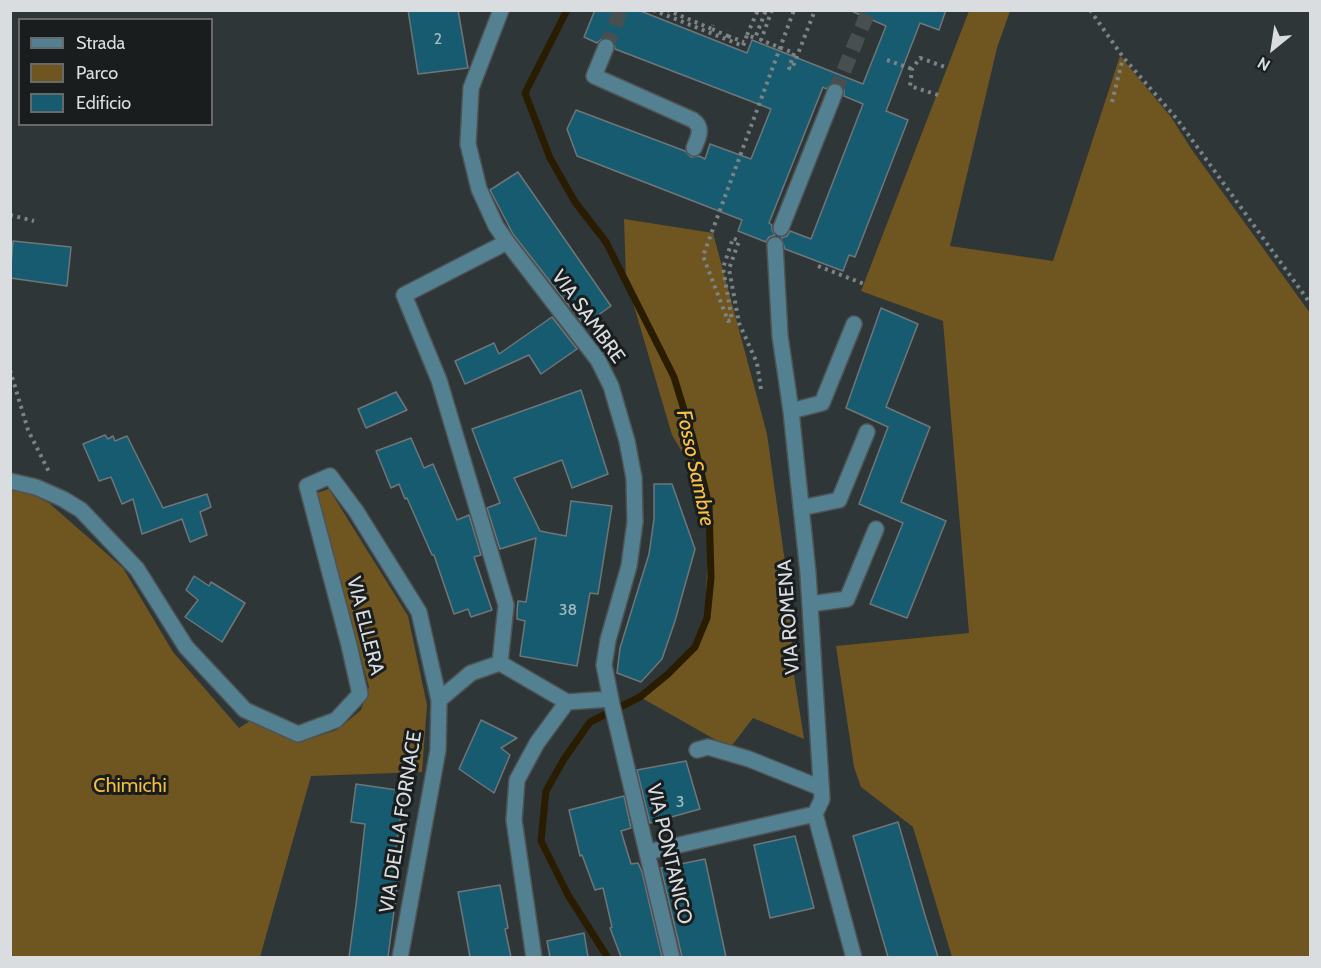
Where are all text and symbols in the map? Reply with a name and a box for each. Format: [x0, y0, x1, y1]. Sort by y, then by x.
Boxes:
legend [18, 18, 213, 126]
north arrow [1243, 18, 1303, 78]
house number: 2 [434, 29, 442, 49]
text: Strada [76, 32, 125, 54]
text: N [1254, 53, 1273, 75]
text: Parco [76, 62, 118, 84]
text: Edificio [76, 92, 131, 114]
street label: VIA SAMBRE [546, 266, 630, 368]
water label: Fosso Sambre [670, 408, 720, 528]
street label: VIA ROMENA [773, 559, 805, 675]
street label: VIA ELLERA [341, 574, 389, 678]
house number: 38 [559, 600, 577, 620]
street label: VIA DELLA FORNACE [375, 729, 427, 915]
park label: Chimichi [93, 774, 167, 798]
street label: VIA PONTANICO [641, 781, 697, 927]
house number: 3 [676, 792, 684, 812]

